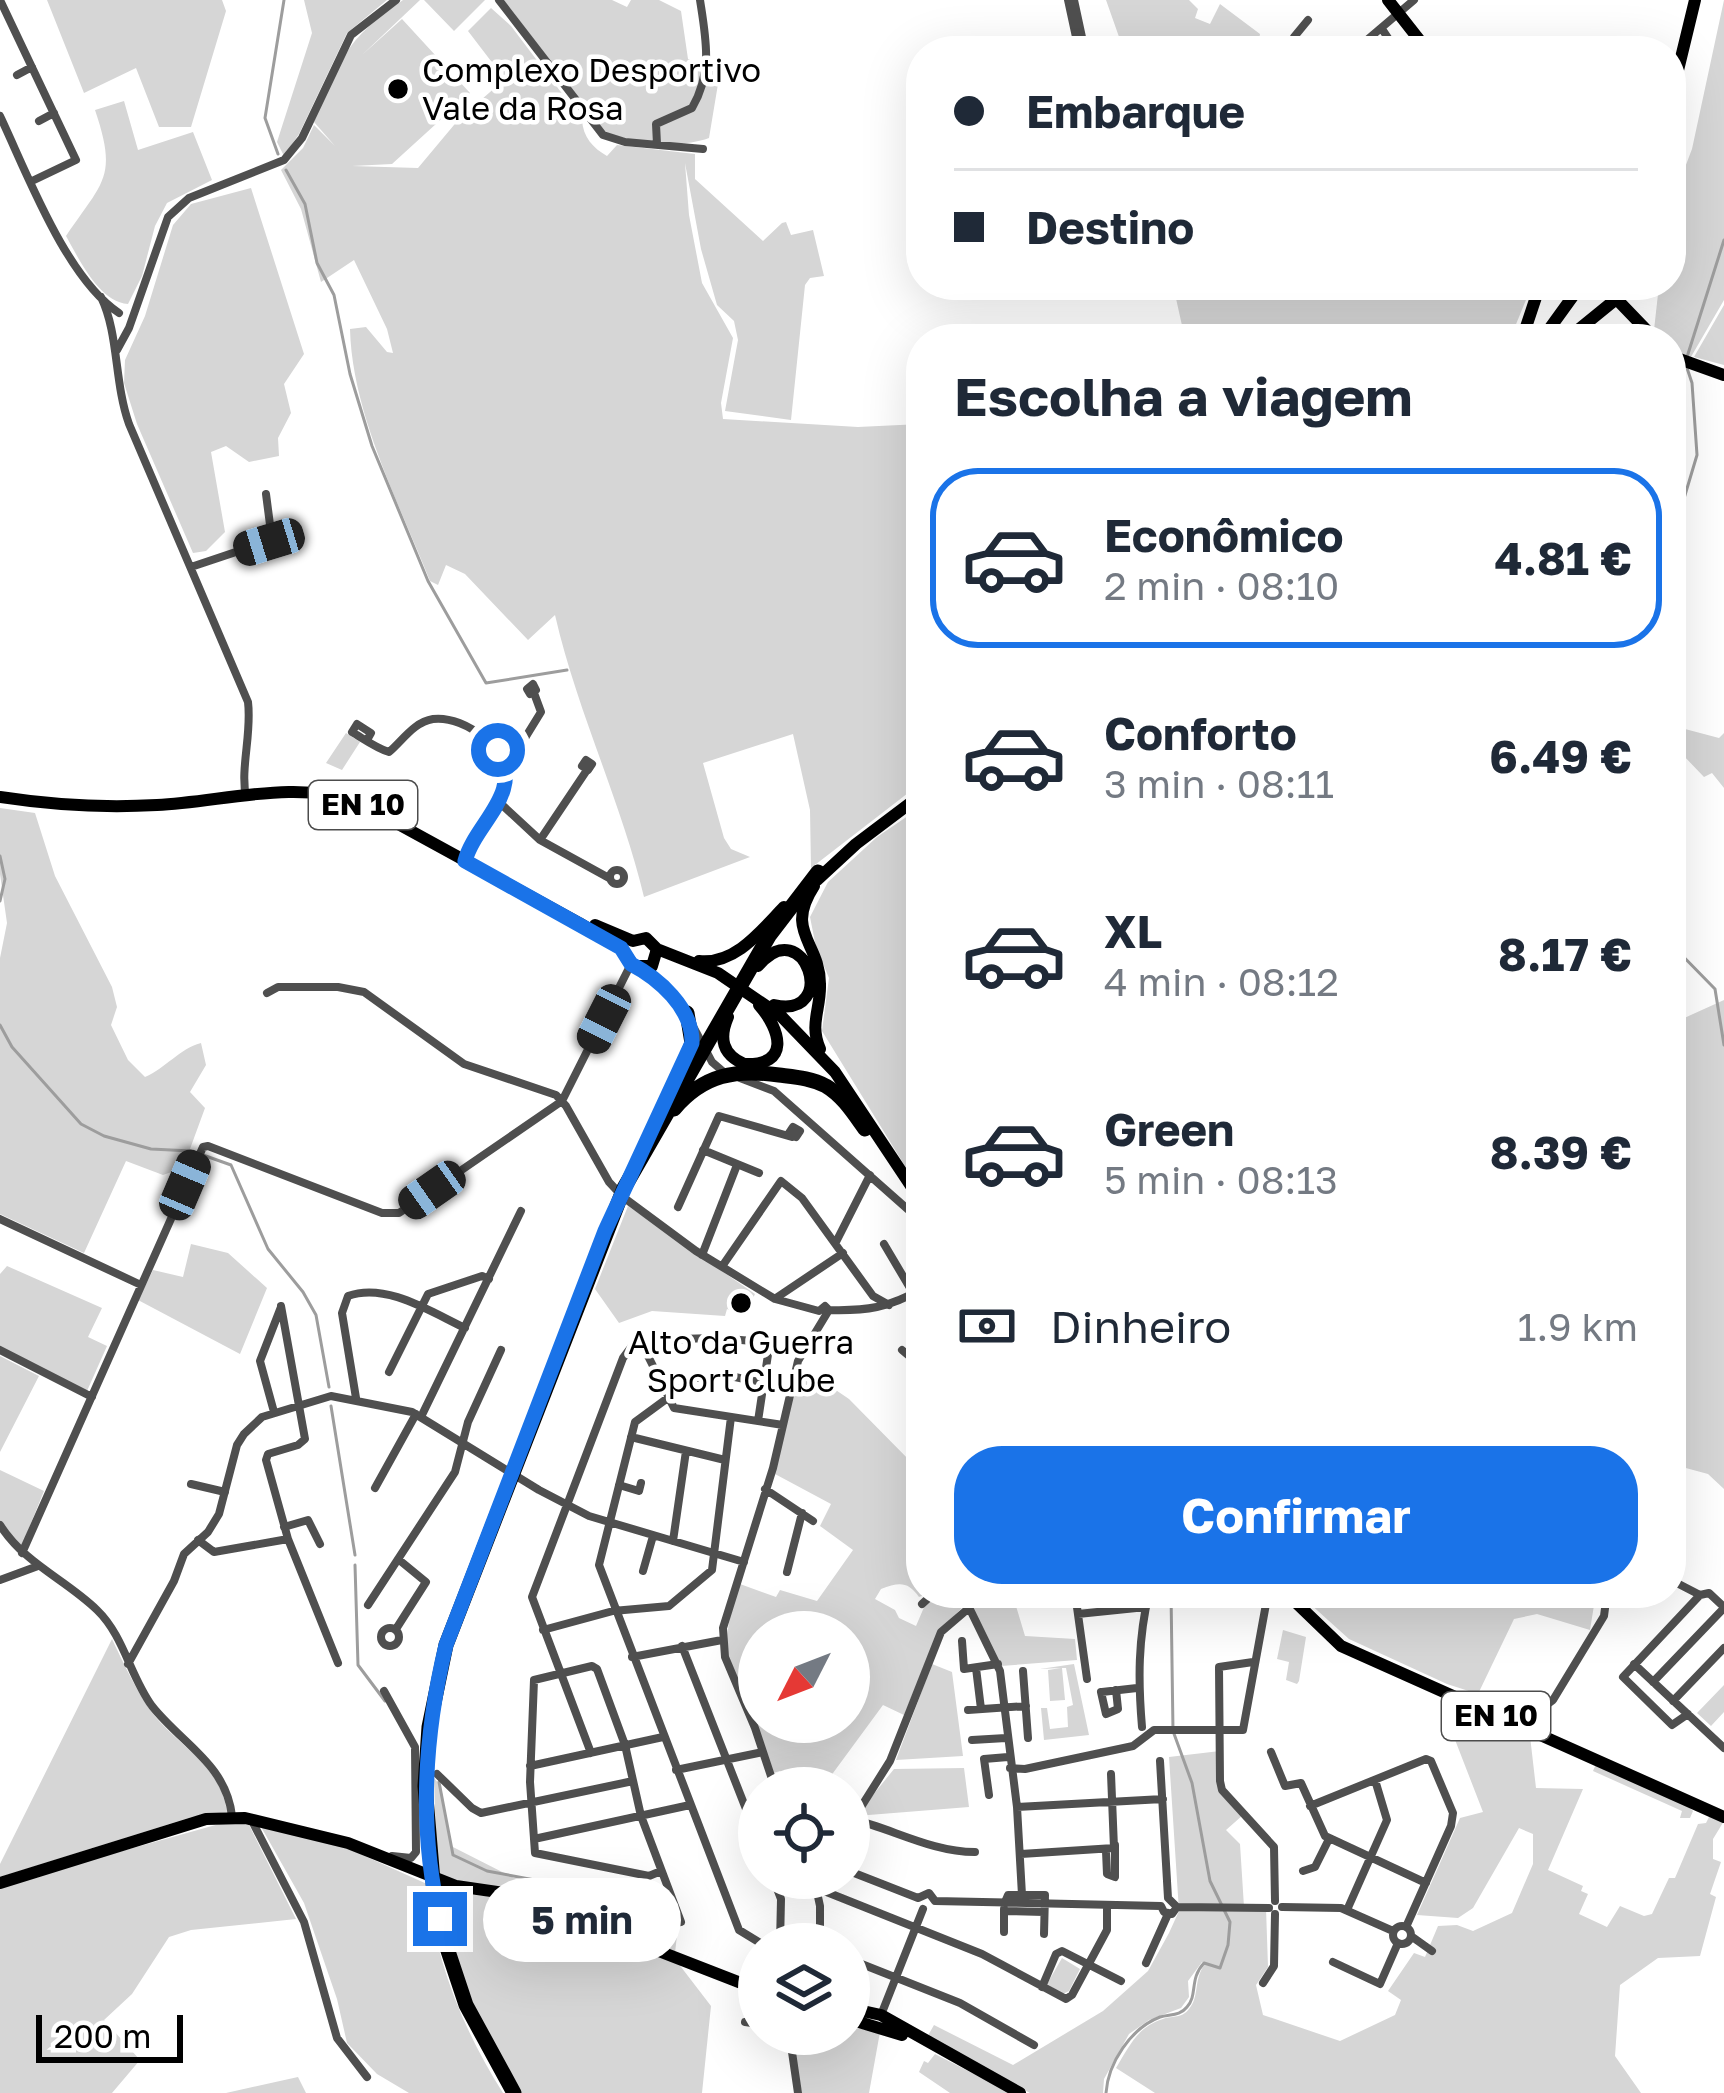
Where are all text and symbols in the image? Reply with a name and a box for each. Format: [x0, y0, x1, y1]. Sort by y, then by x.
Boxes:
place label: Complexo Desportivo Vale da Rosa [422, 50, 761, 127]
marker: Complexo Desportivo Vale da Rosa [385, 76, 411, 102]
text: Embarque [1026, 84, 1245, 138]
text: Destino [1026, 200, 1194, 254]
text: Escolha a viagem [954, 363, 1413, 428]
icon: car [960, 504, 1068, 612]
text: Econômico [1104, 508, 1344, 562]
car [229, 514, 309, 570]
text: 4.81 € [1495, 531, 1632, 585]
text: 2 min · 08:10 [1104, 562, 1339, 609]
icon: car [960, 702, 1068, 810]
text: Conforto [1104, 706, 1297, 760]
route start [471, 723, 525, 777]
text: 6.49 € [1489, 729, 1632, 783]
text: 3 min · 08:11 [1104, 760, 1334, 807]
road number: EN 10 [309, 781, 417, 829]
icon: car [960, 900, 1068, 1008]
text: XL [1104, 904, 1162, 958]
text: 8.17 € [1498, 927, 1632, 981]
text: 4 min · 08:12 [1104, 958, 1339, 1005]
car [572, 979, 636, 1059]
icon: car [960, 1098, 1068, 1206]
text: Green [1104, 1102, 1234, 1156]
text: 8.39 € [1490, 1125, 1632, 1179]
car [154, 1145, 216, 1225]
car [392, 1155, 472, 1225]
text: 5 min · 08:13 [1104, 1156, 1338, 1203]
marker: Alto da Guerra Sport Clube [728, 1290, 754, 1316]
icon: cash [954, 1293, 1020, 1359]
text: Dinheiro [1050, 1299, 1231, 1353]
text: 1.9 km [1517, 1303, 1638, 1350]
place label: Alto da Guerra Sport Clube [628, 1322, 854, 1399]
button: Confirmar [954, 1446, 1638, 1584]
north arrow [738, 1611, 870, 1743]
map controls [738, 1611, 870, 2055]
road number: EN 10 [1442, 1692, 1550, 1740]
button: locate [738, 1767, 870, 1899]
callout: 5 min [482, 1877, 680, 1961]
route end [413, 1892, 467, 1946]
text: 5 min [531, 1896, 633, 1943]
button: layers [738, 1923, 870, 2055]
scale bar [36, 2009, 183, 2062]
text: 200 m [54, 2016, 152, 2055]

